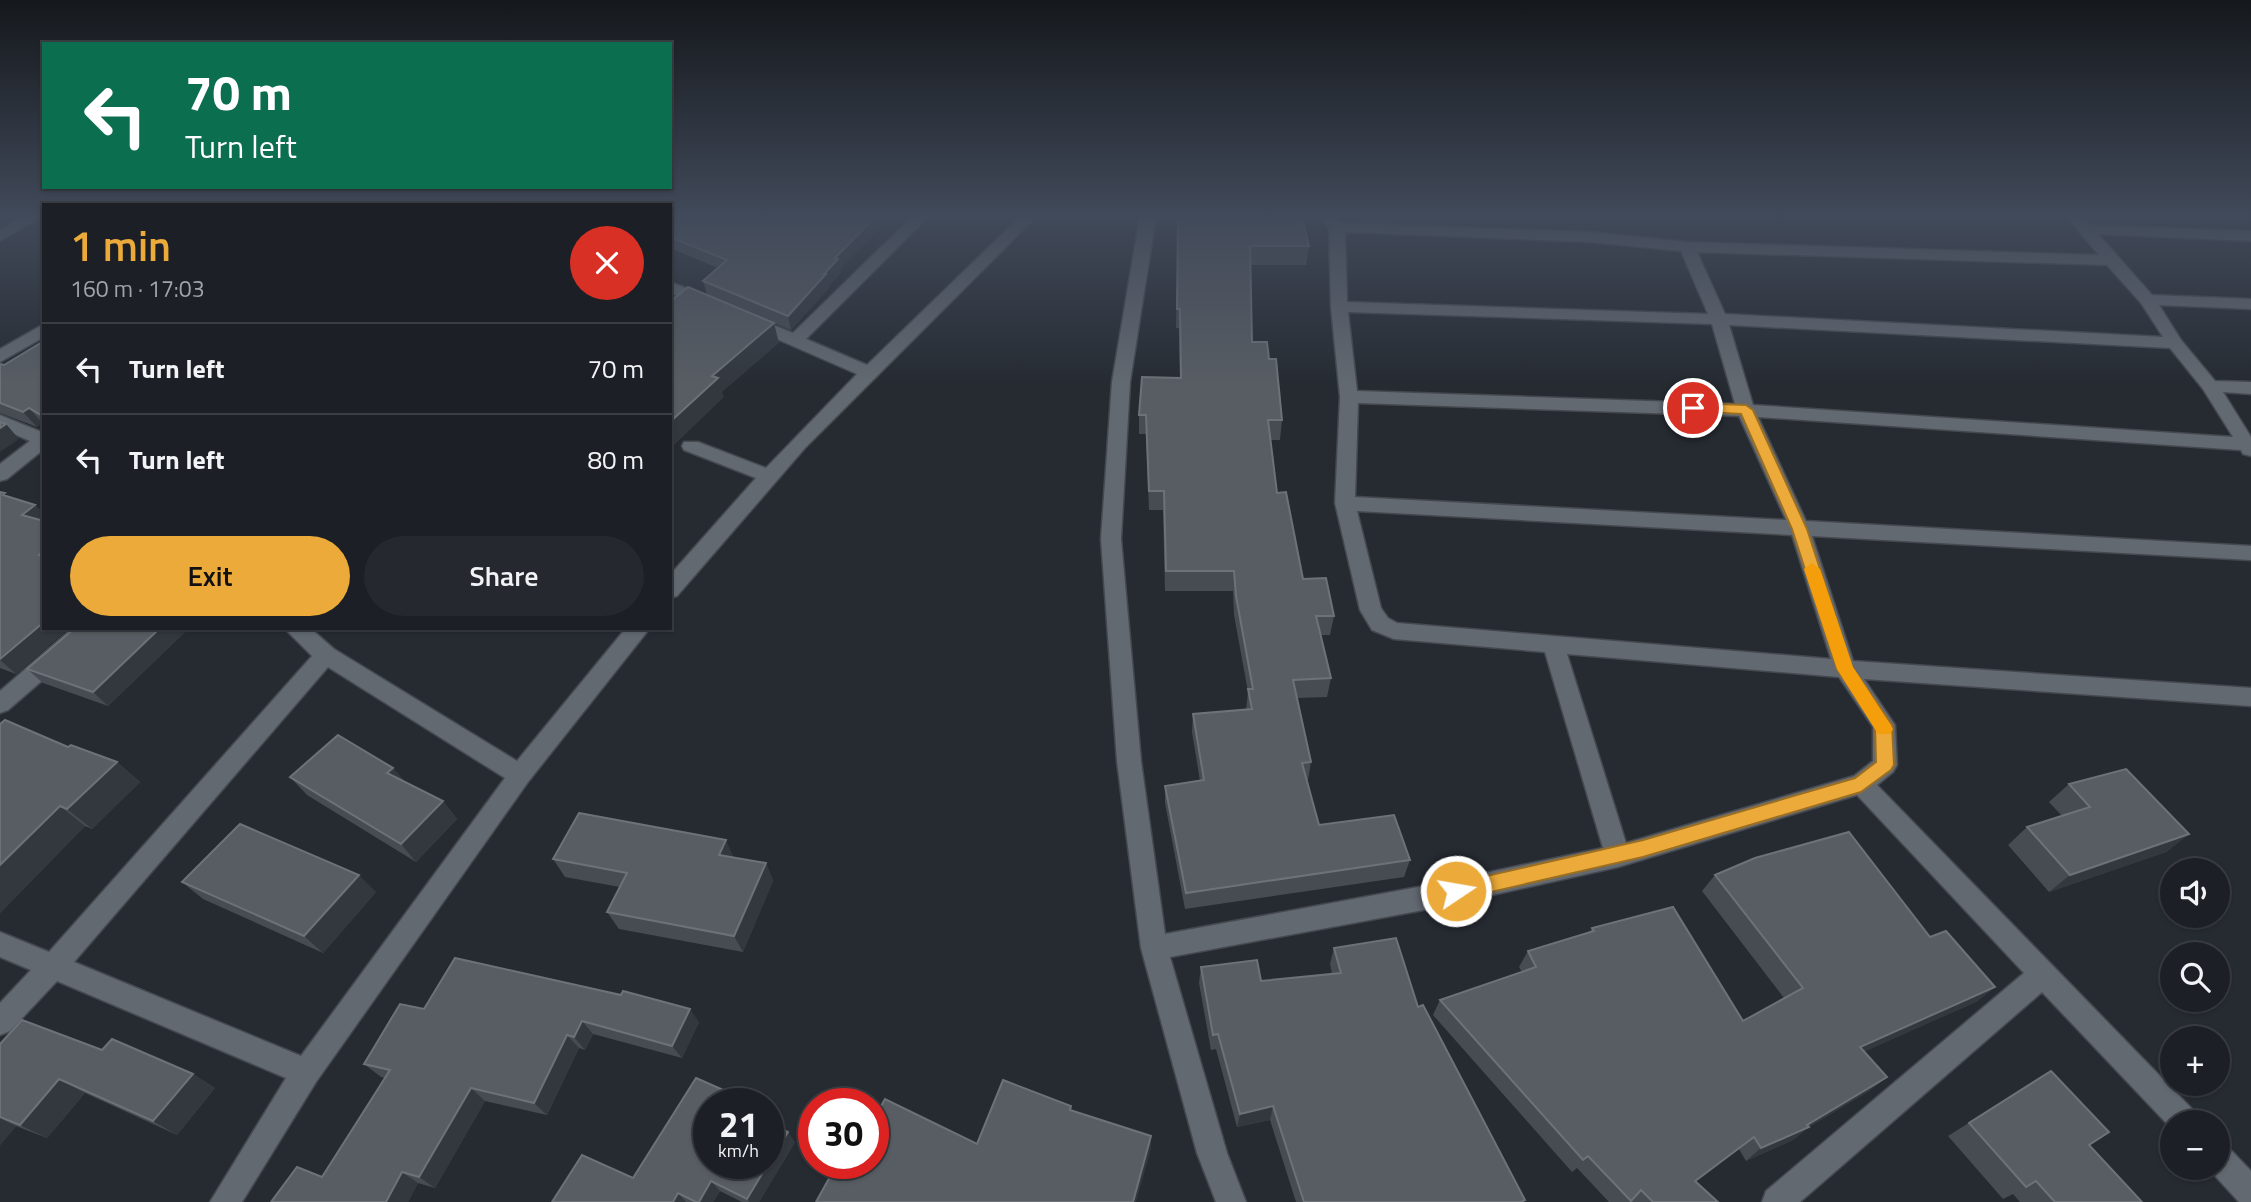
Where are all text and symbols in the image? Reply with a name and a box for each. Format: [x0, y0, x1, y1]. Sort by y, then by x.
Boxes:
text: 70 m [185, 54, 292, 129]
icon: left [70, 70, 161, 161]
text: Turn left [185, 122, 297, 170]
text: 1 min [70, 213, 171, 277]
button: close [570, 226, 644, 300]
text: 160 m · 17:03 [70, 271, 205, 306]
text: Turn left [129, 349, 224, 388]
text: 70 m [587, 349, 644, 388]
icon: left [70, 350, 108, 388]
pin [1663, 378, 1723, 438]
icon: arrive [1674, 389, 1712, 427]
text: Turn left [129, 440, 224, 479]
text: 80 m [587, 440, 644, 479]
icon: left [70, 441, 108, 479]
button: Exit [70, 536, 350, 616]
button: Share [364, 536, 644, 616]
position arrow [1419, 854, 1493, 928]
map controls [2160, 858, 2230, 1180]
button: sound [2160, 858, 2230, 928]
button: search [2160, 942, 2230, 1012]
button: + [2160, 1026, 2230, 1096]
speed limit sign: 30 [798, 1088, 889, 1179]
text: 21 [719, 1097, 758, 1151]
button: − [2160, 1110, 2230, 1180]
text: km/h [718, 1137, 759, 1164]

